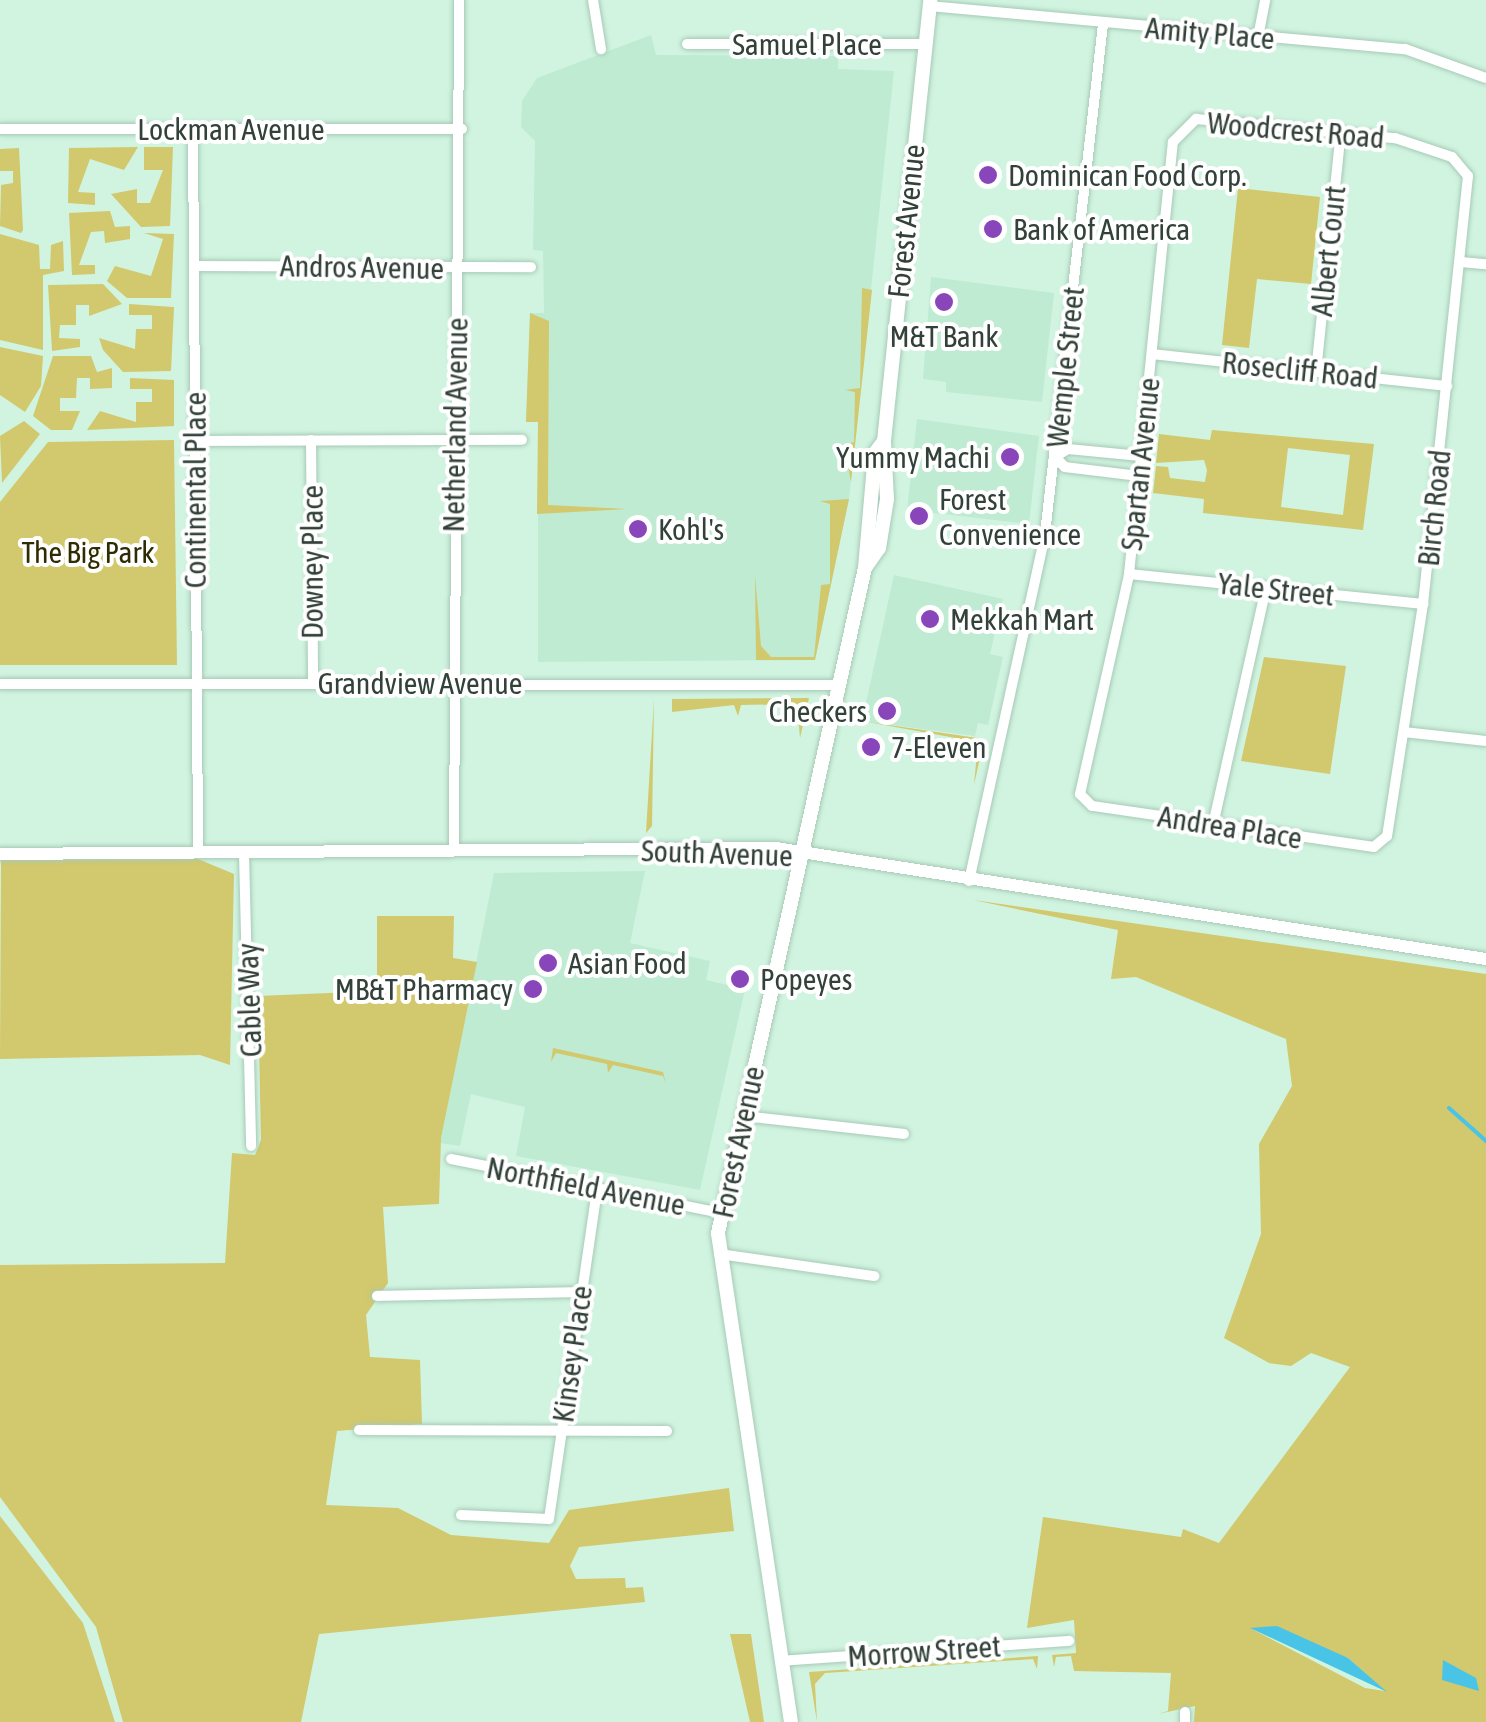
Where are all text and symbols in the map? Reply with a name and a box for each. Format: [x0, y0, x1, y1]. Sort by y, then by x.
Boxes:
street label: Amity Place [1144, 9, 1276, 57]
street label: Samuel Place [732, 26, 882, 62]
street label: Woodcrest Road [1206, 104, 1386, 156]
street label: Lockman Avenue [137, 111, 325, 147]
street label: Forest Avenue [880, 142, 932, 300]
place label: Dominican Food Corp. [1008, 157, 1247, 193]
marker: Dominican Food Corp. [977, 164, 999, 186]
street label: Albert Court [1303, 184, 1353, 318]
place label: Bank of America [1013, 211, 1190, 247]
marker: Bank of America [982, 218, 1004, 240]
street label: Andros Avenue [280, 248, 444, 286]
street label: Wemple Street [1039, 285, 1091, 449]
marker: M&T Bank [933, 291, 955, 313]
street label: Netherland Avenue [435, 317, 475, 533]
place label: M&T Bank [890, 318, 998, 354]
street label: Rosecliff Road [1220, 344, 1380, 396]
street label: Spartan Avenue [1113, 376, 1167, 552]
street label: Continental Place [177, 392, 213, 588]
place label: Yummy Machi [836, 439, 990, 475]
marker: Yummy Machi [999, 446, 1021, 468]
street label: Birch Road [1410, 448, 1458, 568]
place label: Forest Convenience [939, 481, 1081, 552]
street label: Downey Place [294, 485, 330, 639]
marker: Forest Convenience [908, 505, 930, 527]
place label: Kohl's [658, 511, 724, 547]
marker: Kohl's [627, 518, 649, 540]
park label: The Big Park [21, 534, 155, 570]
street label: Yale Street [1216, 565, 1336, 613]
place label: Mekkah Mart [950, 601, 1094, 637]
marker: Mekkah Mart [919, 608, 941, 630]
street label: Grandview Avenue [318, 665, 522, 701]
place label: Checkers [769, 693, 867, 729]
marker: Checkers [876, 700, 898, 722]
place label: 7-Eleven [891, 729, 987, 765]
marker: 7-Eleven [860, 736, 882, 758]
street label: Andrea Place [1155, 798, 1305, 856]
street label: South Avenue [641, 832, 793, 874]
street label: Cable Way [229, 942, 269, 1058]
place label: Asian Food [568, 945, 687, 981]
marker: Asian Food [537, 952, 559, 974]
place label: Popeyes [760, 961, 852, 997]
marker: Popeyes [729, 968, 751, 990]
place label: MB&T Pharmacy [335, 971, 513, 1007]
marker: MB&T Pharmacy [522, 978, 544, 1000]
street label: Forest Avenue [704, 1063, 772, 1221]
street label: Northfield Avenue [484, 1149, 688, 1223]
street label: Kinsey Place [545, 1283, 599, 1425]
street label: Morrow Street [846, 1628, 1002, 1674]

